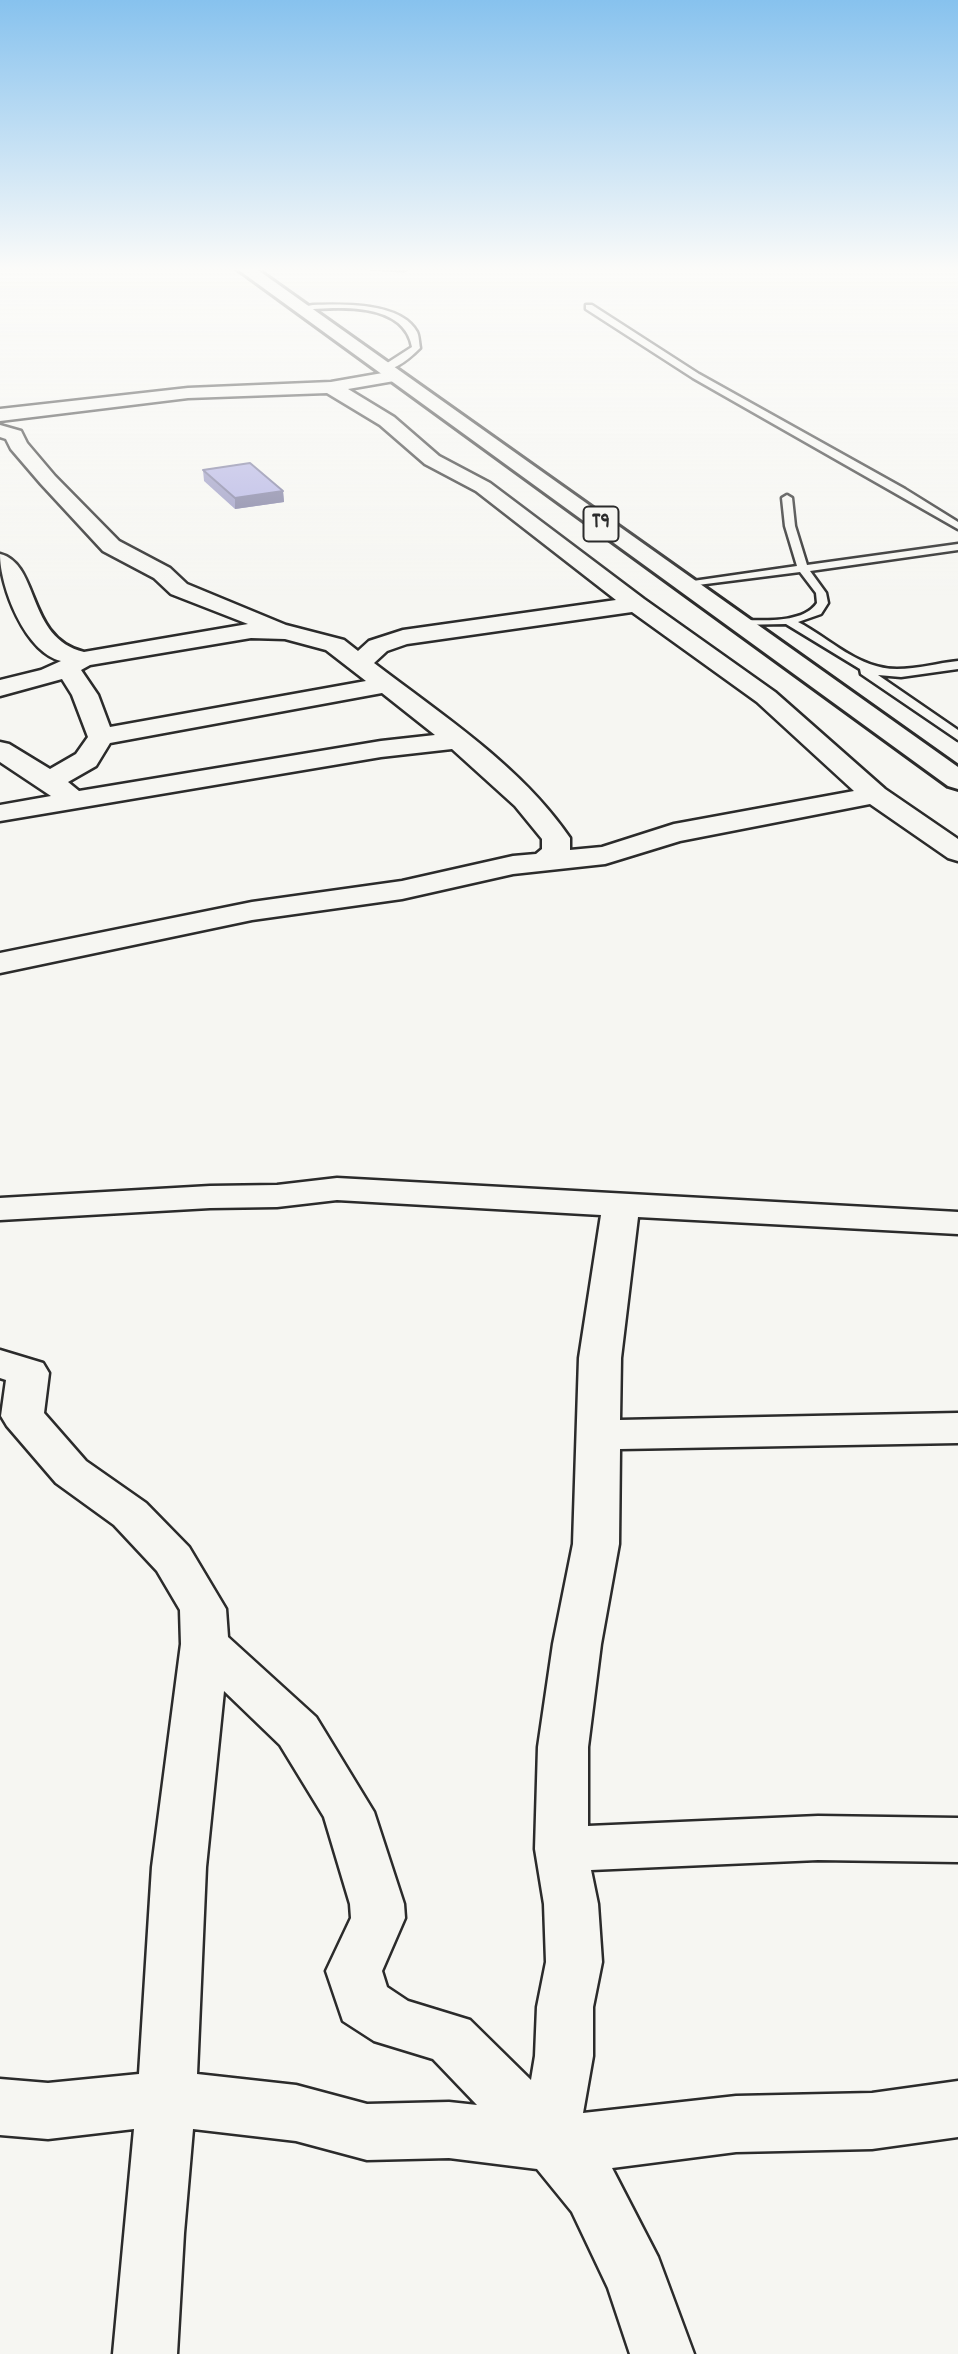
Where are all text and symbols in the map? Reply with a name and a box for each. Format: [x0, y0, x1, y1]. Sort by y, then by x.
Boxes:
road number: T9 [584, 506, 618, 542]

